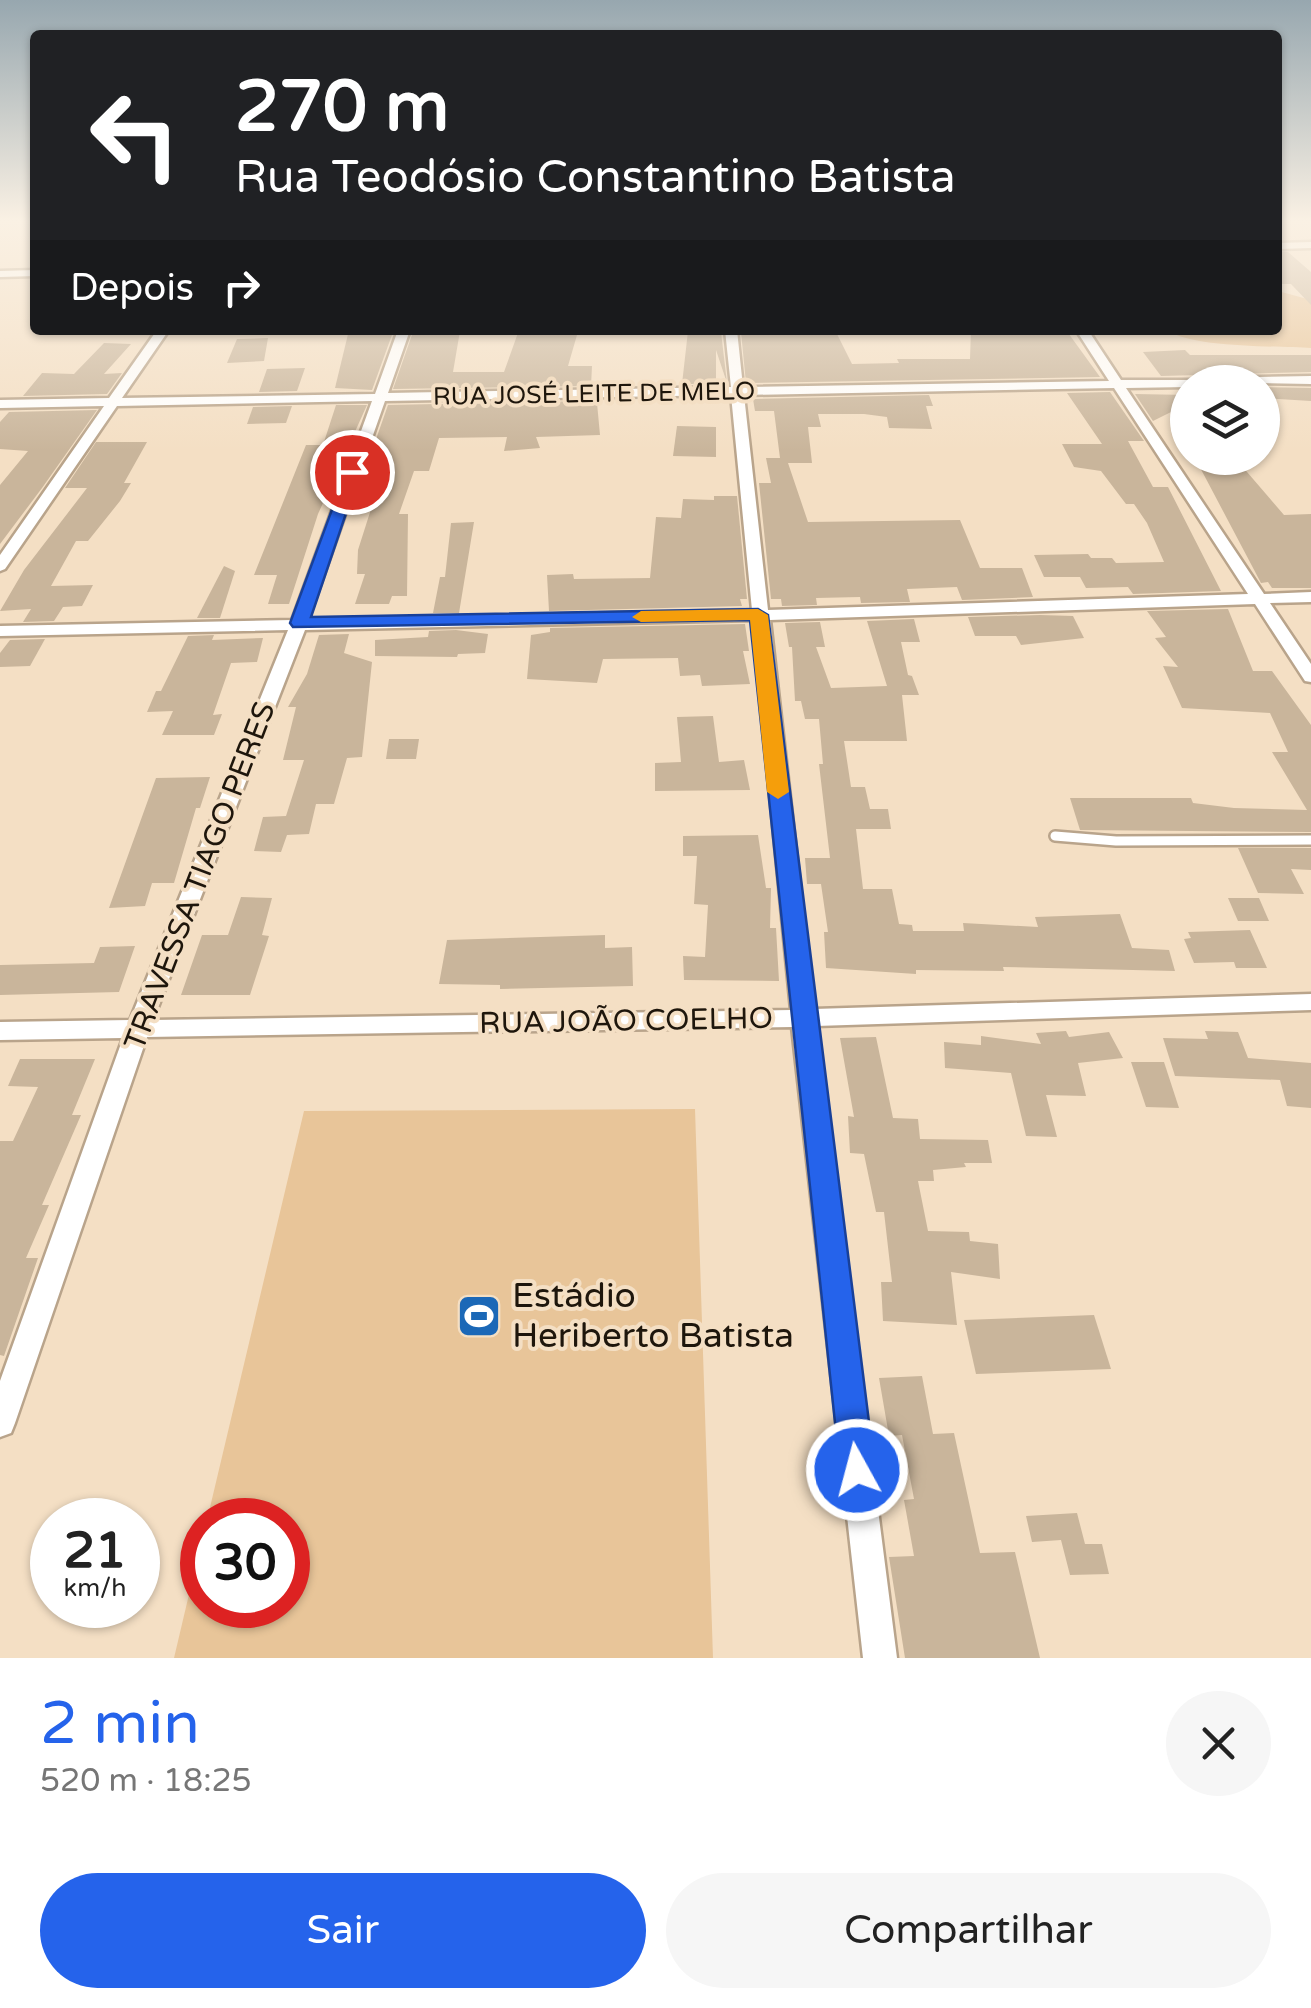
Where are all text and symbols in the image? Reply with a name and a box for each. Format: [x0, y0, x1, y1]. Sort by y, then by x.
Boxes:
text: 270 m [235, 66, 449, 150]
icon: left [70, 70, 200, 200]
text: Rua Teodósio Constantino Batista [235, 151, 956, 205]
icon: right [214, 260, 269, 315]
text: Depois [70, 265, 194, 311]
map controls [1170, 365, 1280, 475]
button: layers [1170, 365, 1280, 475]
street label: RUA JOSÉ LEITE DE MELO [433, 376, 755, 412]
pin [310, 430, 395, 515]
icon: arrive [325, 445, 380, 500]
street label: TRAVESSA TIAGO PERES [116, 697, 284, 1055]
street label: RUA JOÃO COELHO [479, 1000, 773, 1042]
place label: Estádio Heriberto Batista [512, 1275, 794, 1357]
sports icon: Estádio Heriberto Batista [456, 1293, 502, 1339]
position arrow [805, 1418, 909, 1522]
speed limit sign: 30 [180, 1498, 310, 1628]
text: 21 [64, 1521, 126, 1581]
text: km/h [64, 1573, 126, 1603]
text: 2 min [40, 1688, 200, 1760]
button: close [1166, 1691, 1271, 1796]
text: 520 m · 18:25 [40, 1762, 252, 1800]
button: Sair [40, 1873, 646, 1988]
button: Compartilhar [666, 1873, 1271, 1988]

